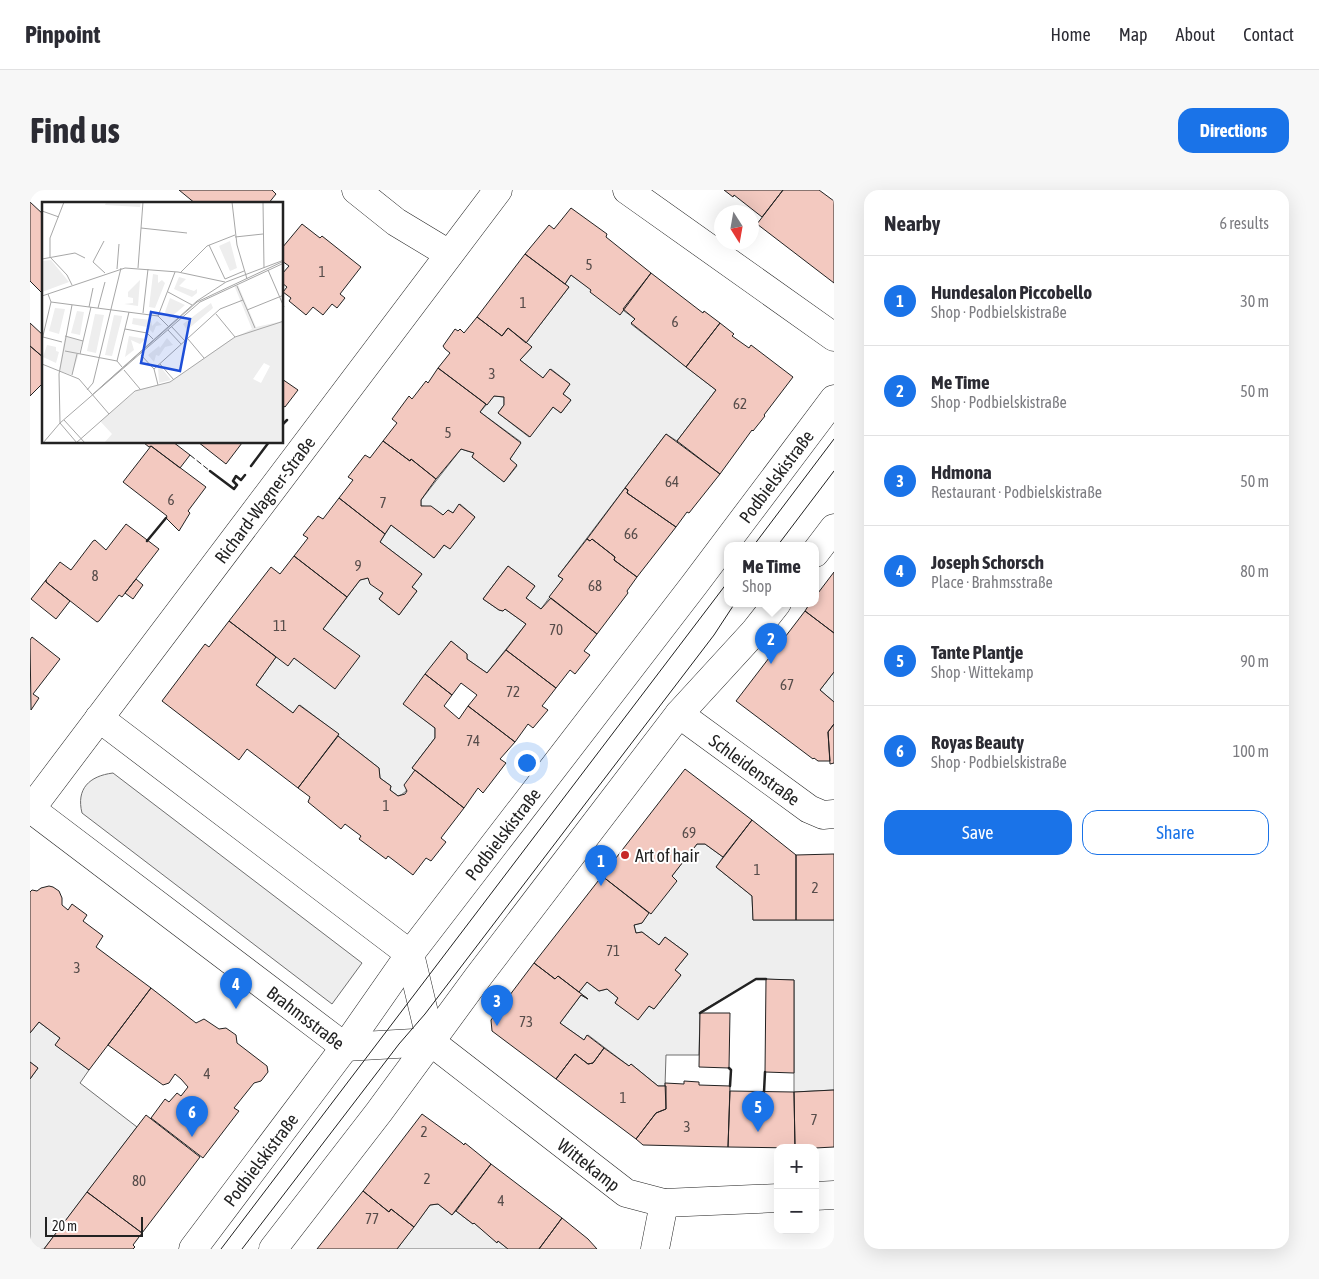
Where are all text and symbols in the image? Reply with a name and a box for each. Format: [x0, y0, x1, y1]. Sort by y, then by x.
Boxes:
text: Pinpoint [25, 21, 100, 48]
text: Home [1051, 24, 1091, 45]
text: Map [1119, 24, 1148, 45]
text: About [1176, 24, 1215, 45]
text: Contact [1243, 24, 1294, 45]
button: Directions [1178, 108, 1289, 153]
text: Find us [30, 110, 120, 150]
inset map [42, 202, 284, 444]
north arrow [714, 205, 759, 250]
text: Nearby [884, 211, 940, 235]
text: 6 results [1219, 214, 1269, 232]
house number: 5 [585, 256, 593, 273]
house number: 1 [318, 263, 326, 280]
text: Hundesalon Piccobello [931, 281, 1092, 303]
text: 1 [896, 292, 904, 310]
text: 30 m [1240, 292, 1269, 310]
house number: 1 [519, 294, 527, 311]
text: Shop · Podbielskistraße [931, 303, 1067, 321]
house number: 6 [671, 313, 679, 330]
house number: 3 [488, 365, 496, 382]
text: Me Time [931, 371, 990, 393]
text: 2 [896, 382, 904, 400]
text: 50 m [1240, 382, 1269, 400]
text: Shop · Podbielskistraße [931, 393, 1067, 411]
house number: 62 [733, 395, 747, 412]
house number: 5 [444, 424, 452, 441]
street label: Podbielskistraße [734, 426, 818, 527]
street label: Richard-Wagner-Straße [210, 432, 319, 567]
text: Hdmona [931, 461, 992, 483]
text: 3 [896, 472, 904, 490]
text: 50 m [1240, 472, 1269, 490]
house number: 64 [665, 473, 679, 490]
text: Restaurant · Podbielskistraße [931, 483, 1102, 501]
house number: 6 [167, 491, 175, 508]
house number: 7 [379, 494, 387, 511]
house number: 66 [624, 525, 638, 542]
popup [724, 542, 819, 607]
text: Joseph Schorsch [931, 551, 1044, 573]
text: Me Time [742, 555, 801, 577]
house number: 9 [354, 557, 362, 574]
text: 4 [896, 562, 904, 580]
text: 80 m [1240, 562, 1269, 580]
house number: 8 [91, 567, 99, 584]
text: Place · Brahmsstraße [931, 573, 1053, 591]
house number: 68 [588, 577, 602, 594]
text: Shop [742, 577, 772, 595]
house number: 11 [273, 617, 287, 634]
house number: 70 [549, 621, 563, 638]
pin: 2 [755, 623, 787, 664]
text: Tante Plantje [931, 641, 1023, 663]
text: 5 [896, 652, 904, 670]
text: 90 m [1240, 652, 1269, 670]
text: Shop · Wittekamp [931, 663, 1034, 681]
house number: 67 [780, 676, 794, 693]
house number: 72 [506, 683, 520, 700]
street label: Schleidenstraße [706, 729, 804, 809]
text: Royas Beauty [931, 731, 1024, 753]
house number: 74 [466, 732, 480, 749]
text: 6 [896, 742, 904, 760]
text: 100 m [1233, 742, 1269, 760]
your location [514, 750, 540, 776]
text: Shop · Podbielskistraße [931, 753, 1067, 771]
street label: Podbielskistraße [460, 783, 545, 884]
house number: 1 [382, 797, 390, 814]
button: Save [884, 810, 1072, 855]
button: Share [1082, 810, 1269, 855]
house number: 69 [682, 824, 696, 841]
pin: 1 [585, 845, 617, 886]
place label: Art of hair [635, 845, 700, 866]
marker: Art of hair [619, 849, 631, 861]
house number: 1 [753, 861, 761, 878]
house number: 2 [811, 879, 819, 896]
house number: 71 [606, 942, 620, 959]
house number: 3 [73, 959, 81, 976]
pin: 4 [220, 968, 252, 1009]
street label: Brahmsstraße [263, 981, 349, 1053]
pin: 3 [481, 985, 513, 1026]
house number: 73 [519, 1013, 533, 1030]
house number: 4 [203, 1065, 211, 1082]
house number: 1 [619, 1089, 627, 1106]
pin: 5 [742, 1091, 774, 1132]
pin: 6 [176, 1096, 208, 1137]
street label: Podbielskistraße [219, 1109, 302, 1210]
house number: 7 [810, 1111, 818, 1128]
house number: 3 [683, 1118, 691, 1135]
house number: 2 [420, 1123, 428, 1140]
street label: Wittekamp [554, 1134, 625, 1195]
map controls [774, 1144, 819, 1234]
button: + [774, 1144, 819, 1189]
house number: 2 [423, 1170, 431, 1187]
house number: 80 [132, 1172, 146, 1189]
button: − [774, 1189, 819, 1234]
house number: 4 [497, 1192, 505, 1209]
house number: 77 [365, 1210, 379, 1227]
scale bar [45, 1214, 142, 1237]
text: 20 m [52, 1218, 77, 1234]

